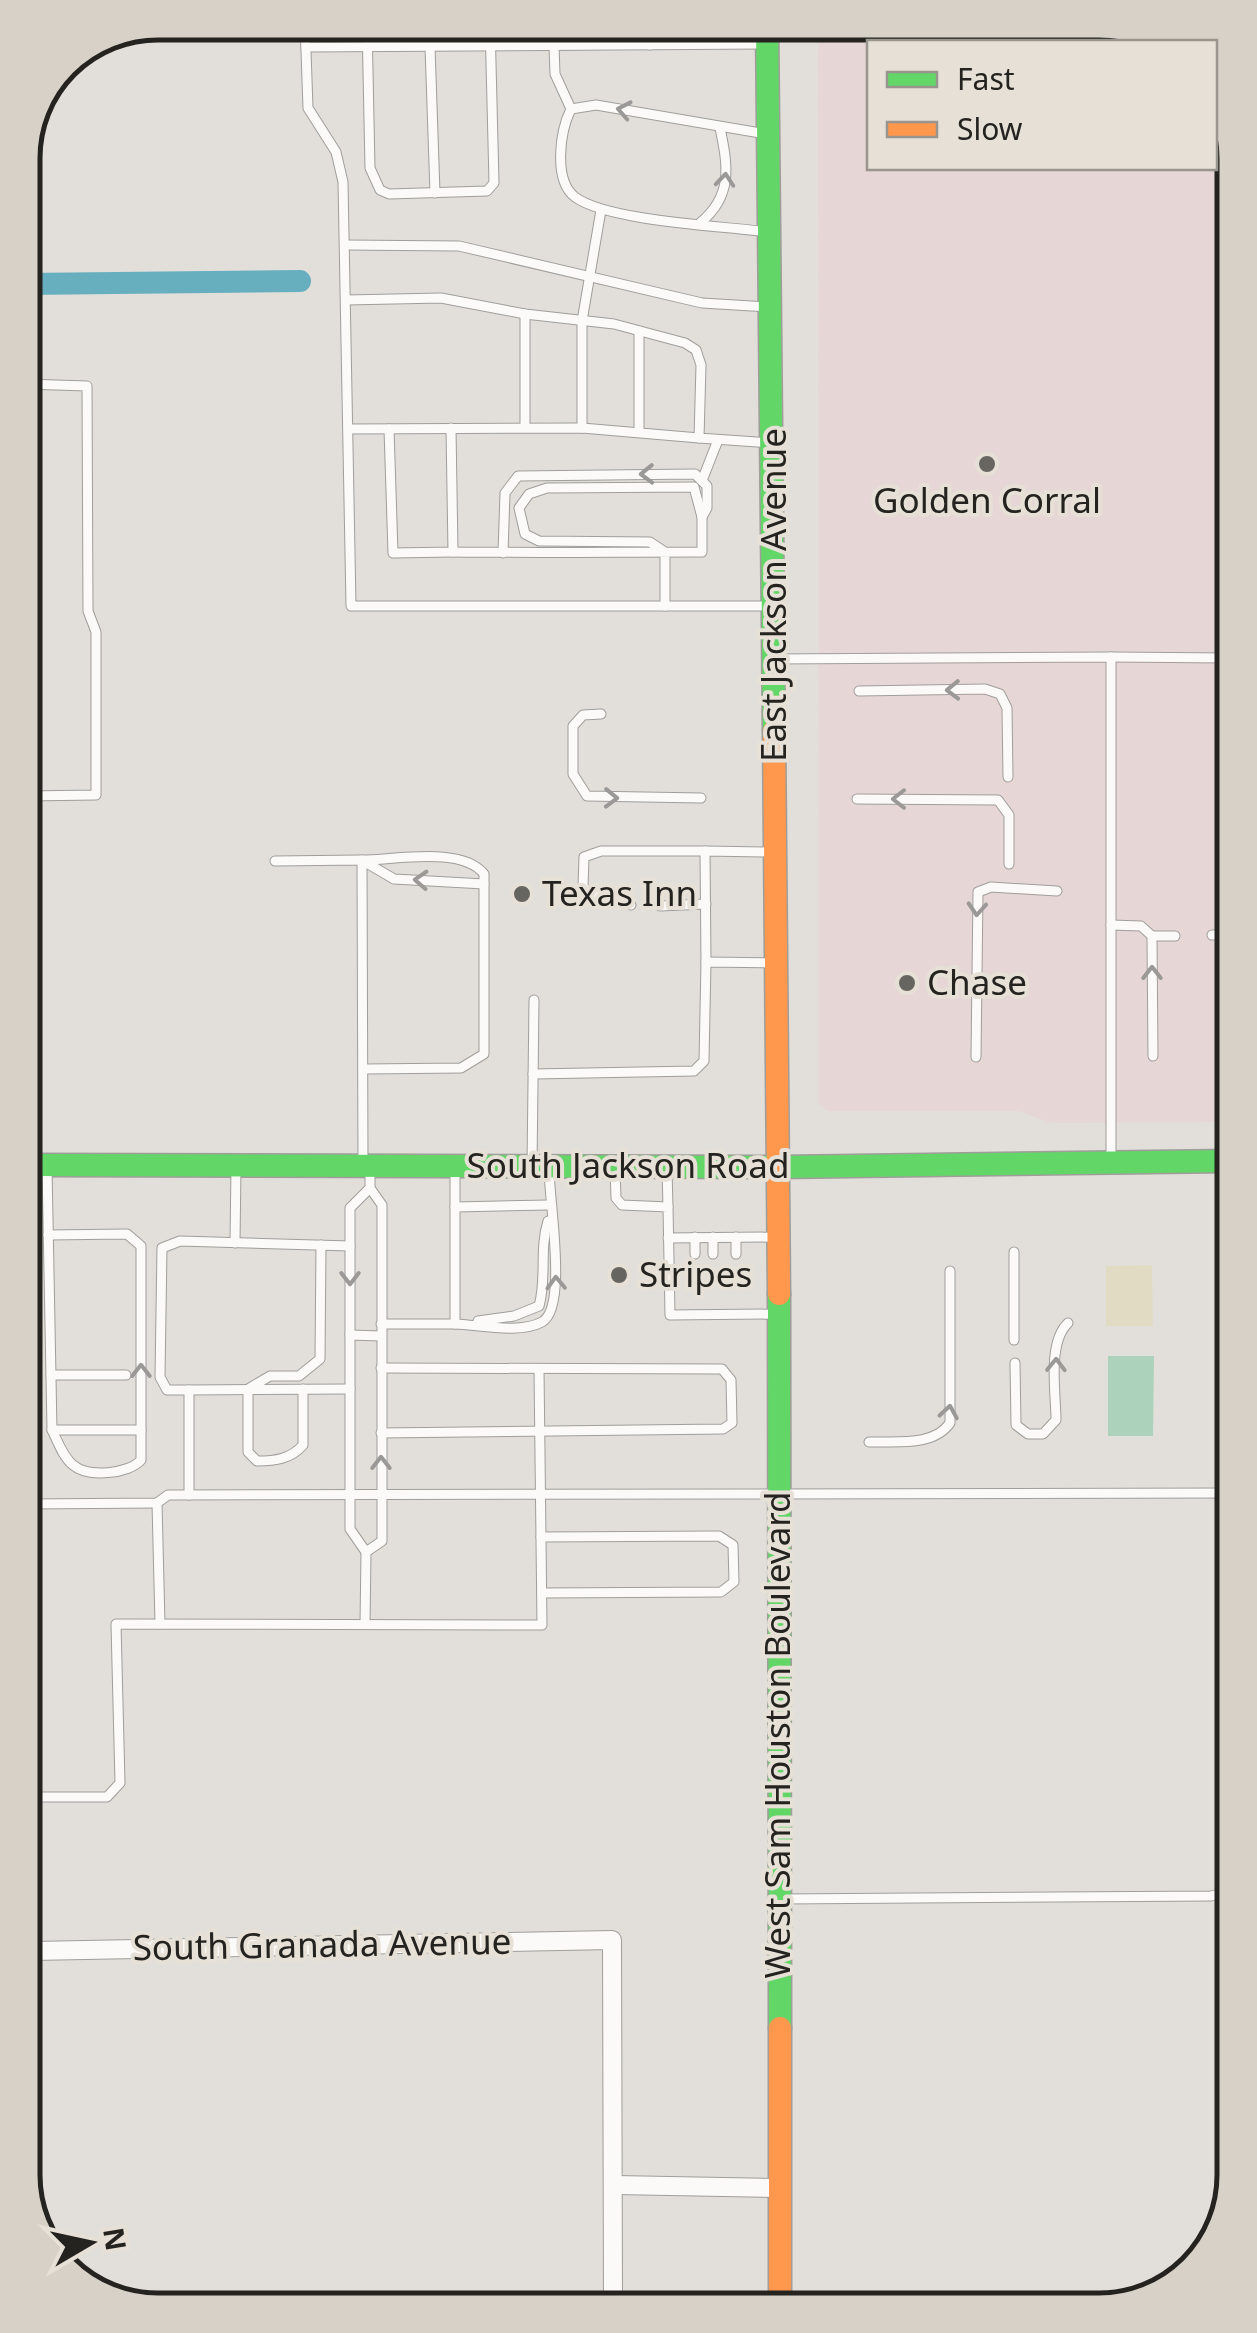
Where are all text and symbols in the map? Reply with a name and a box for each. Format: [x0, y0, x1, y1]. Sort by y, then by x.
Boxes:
legend [867, 40, 1217, 170]
text: Fast [957, 58, 1015, 99]
one-way arrow [616, 101, 633, 122]
text: Slow [957, 108, 1023, 149]
one-way arrow [714, 172, 736, 188]
street label: East Jackson Avenue [749, 428, 796, 762]
marker: Golden Corral [976, 453, 998, 475]
one-way arrow [639, 464, 655, 485]
place label: Golden Corral [873, 476, 1101, 523]
one-way arrow [944, 679, 960, 701]
one-way arrow [604, 788, 619, 809]
one-way arrow [890, 788, 906, 810]
place label: Texas Inn [542, 869, 697, 916]
one-way arrow [412, 870, 428, 891]
marker: Texas Inn [511, 883, 533, 905]
one-way arrow [967, 902, 988, 918]
place label: Chase [927, 958, 1027, 1005]
one-way arrow [1141, 965, 1163, 980]
marker: Chase [896, 972, 918, 994]
street label: South Jackson Road [467, 1141, 789, 1188]
place label: Stripes [639, 1250, 752, 1297]
marker: Stripes [608, 1264, 630, 1286]
one-way arrow [339, 1270, 361, 1286]
one-way arrow [545, 1275, 566, 1290]
one-way arrow [1046, 1357, 1067, 1373]
one-way arrow [130, 1363, 152, 1378]
one-way arrow [937, 1404, 958, 1420]
one-way arrow [370, 1455, 392, 1470]
street label: West Sam Houston Boulevard [753, 1491, 800, 1979]
street label: South Granada Avenue [132, 1917, 512, 1970]
north arrow [40, 2193, 140, 2293]
text: N [95, 2225, 136, 2253]

